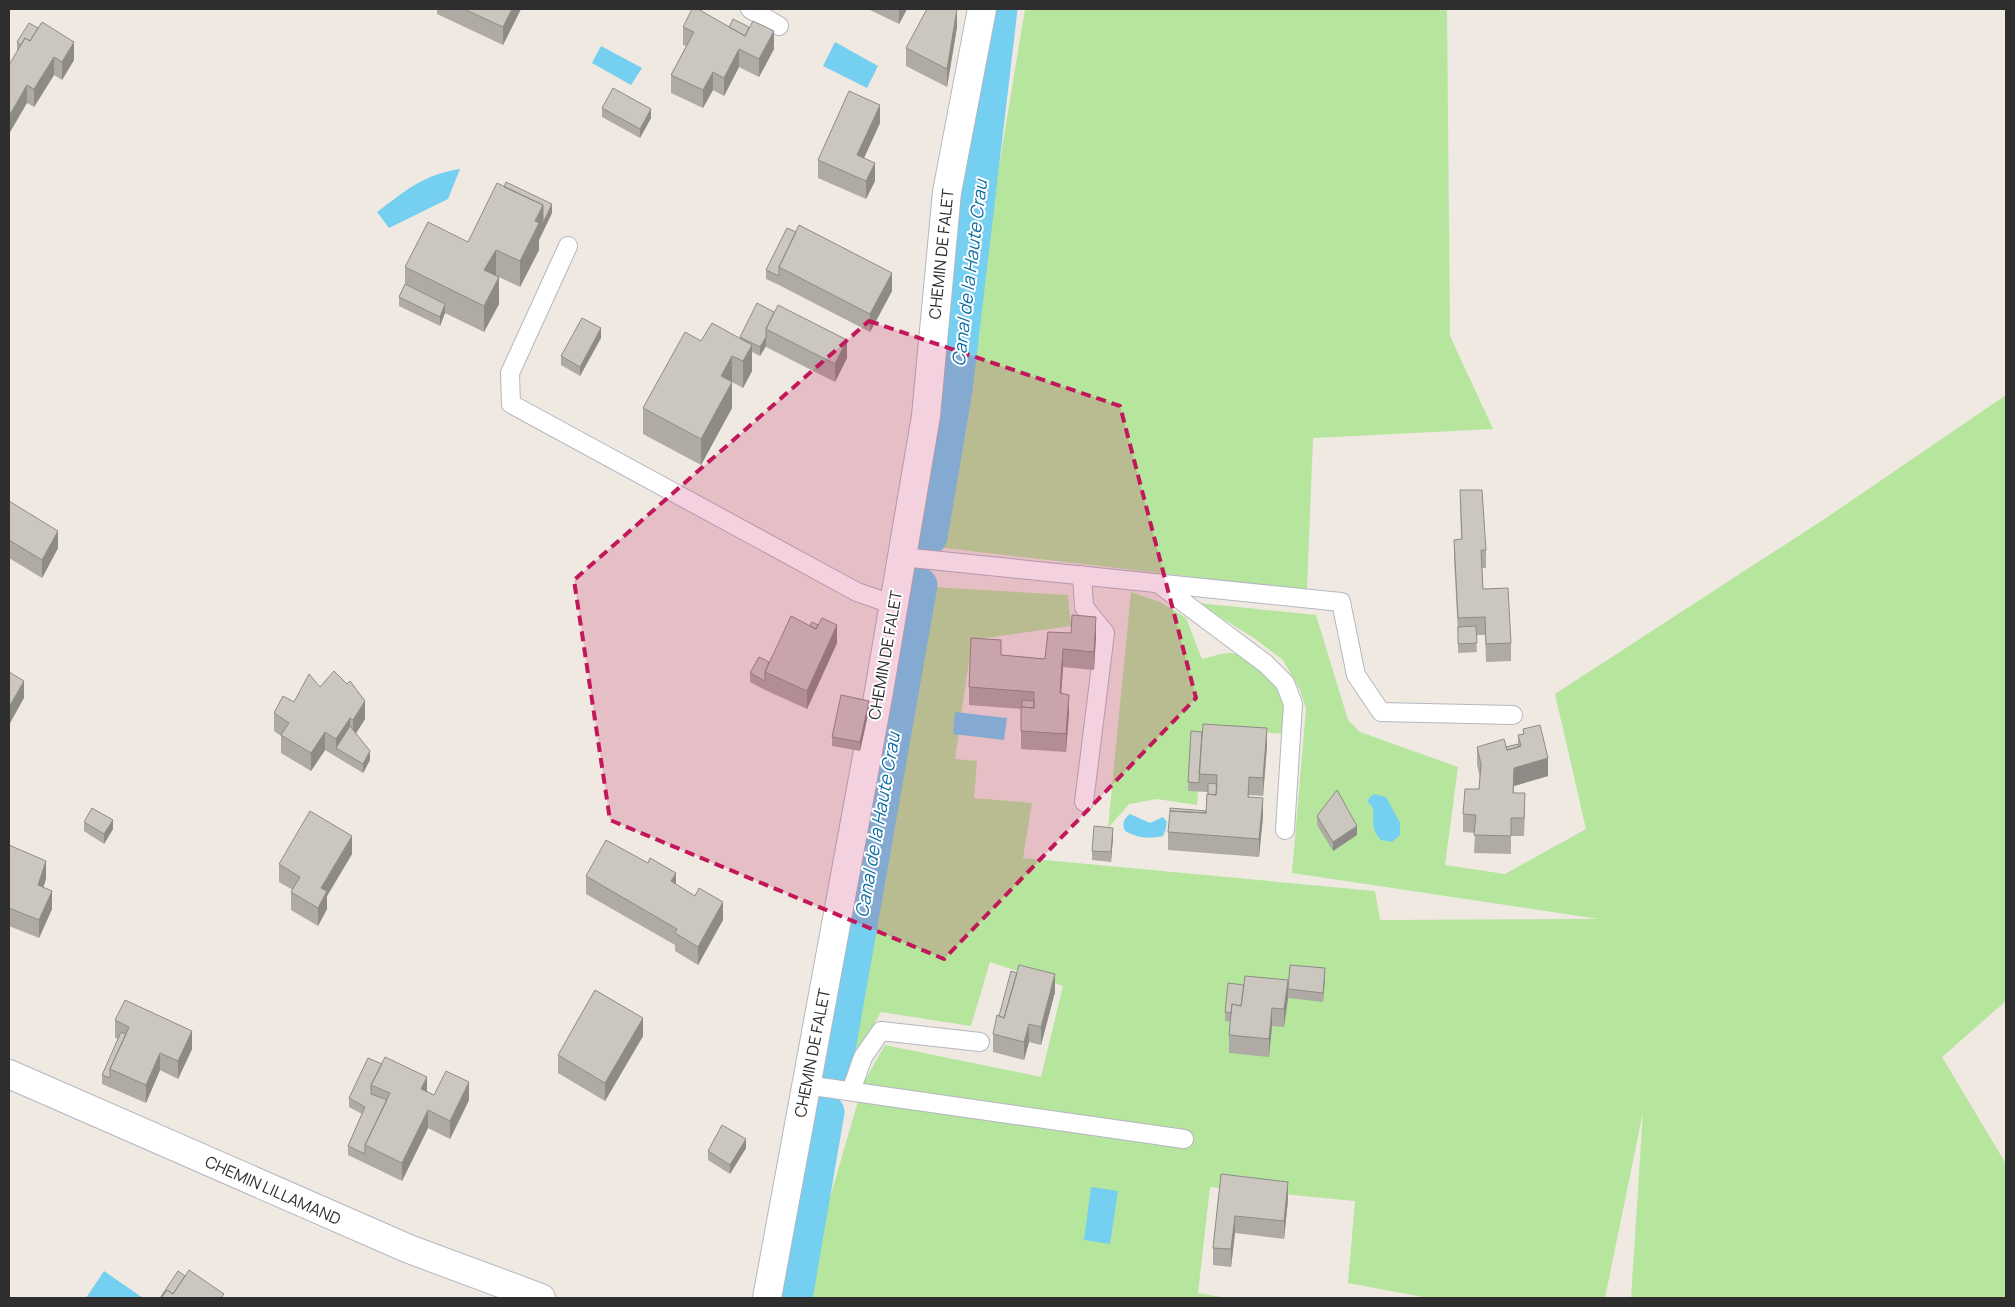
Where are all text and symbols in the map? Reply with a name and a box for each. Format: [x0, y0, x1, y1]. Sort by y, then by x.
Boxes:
water label: Canal de la Haute Crau [946, 177, 993, 368]
street label: CHEMIN DE FALET [923, 187, 959, 320]
street label: CHEMIN DE FALET [863, 588, 907, 721]
water label: Canal de la Haute Crau [849, 729, 905, 919]
street label: CHEMIN DE FALET [789, 986, 835, 1119]
street label: CHEMIN LILLAMAND [202, 1150, 345, 1230]

